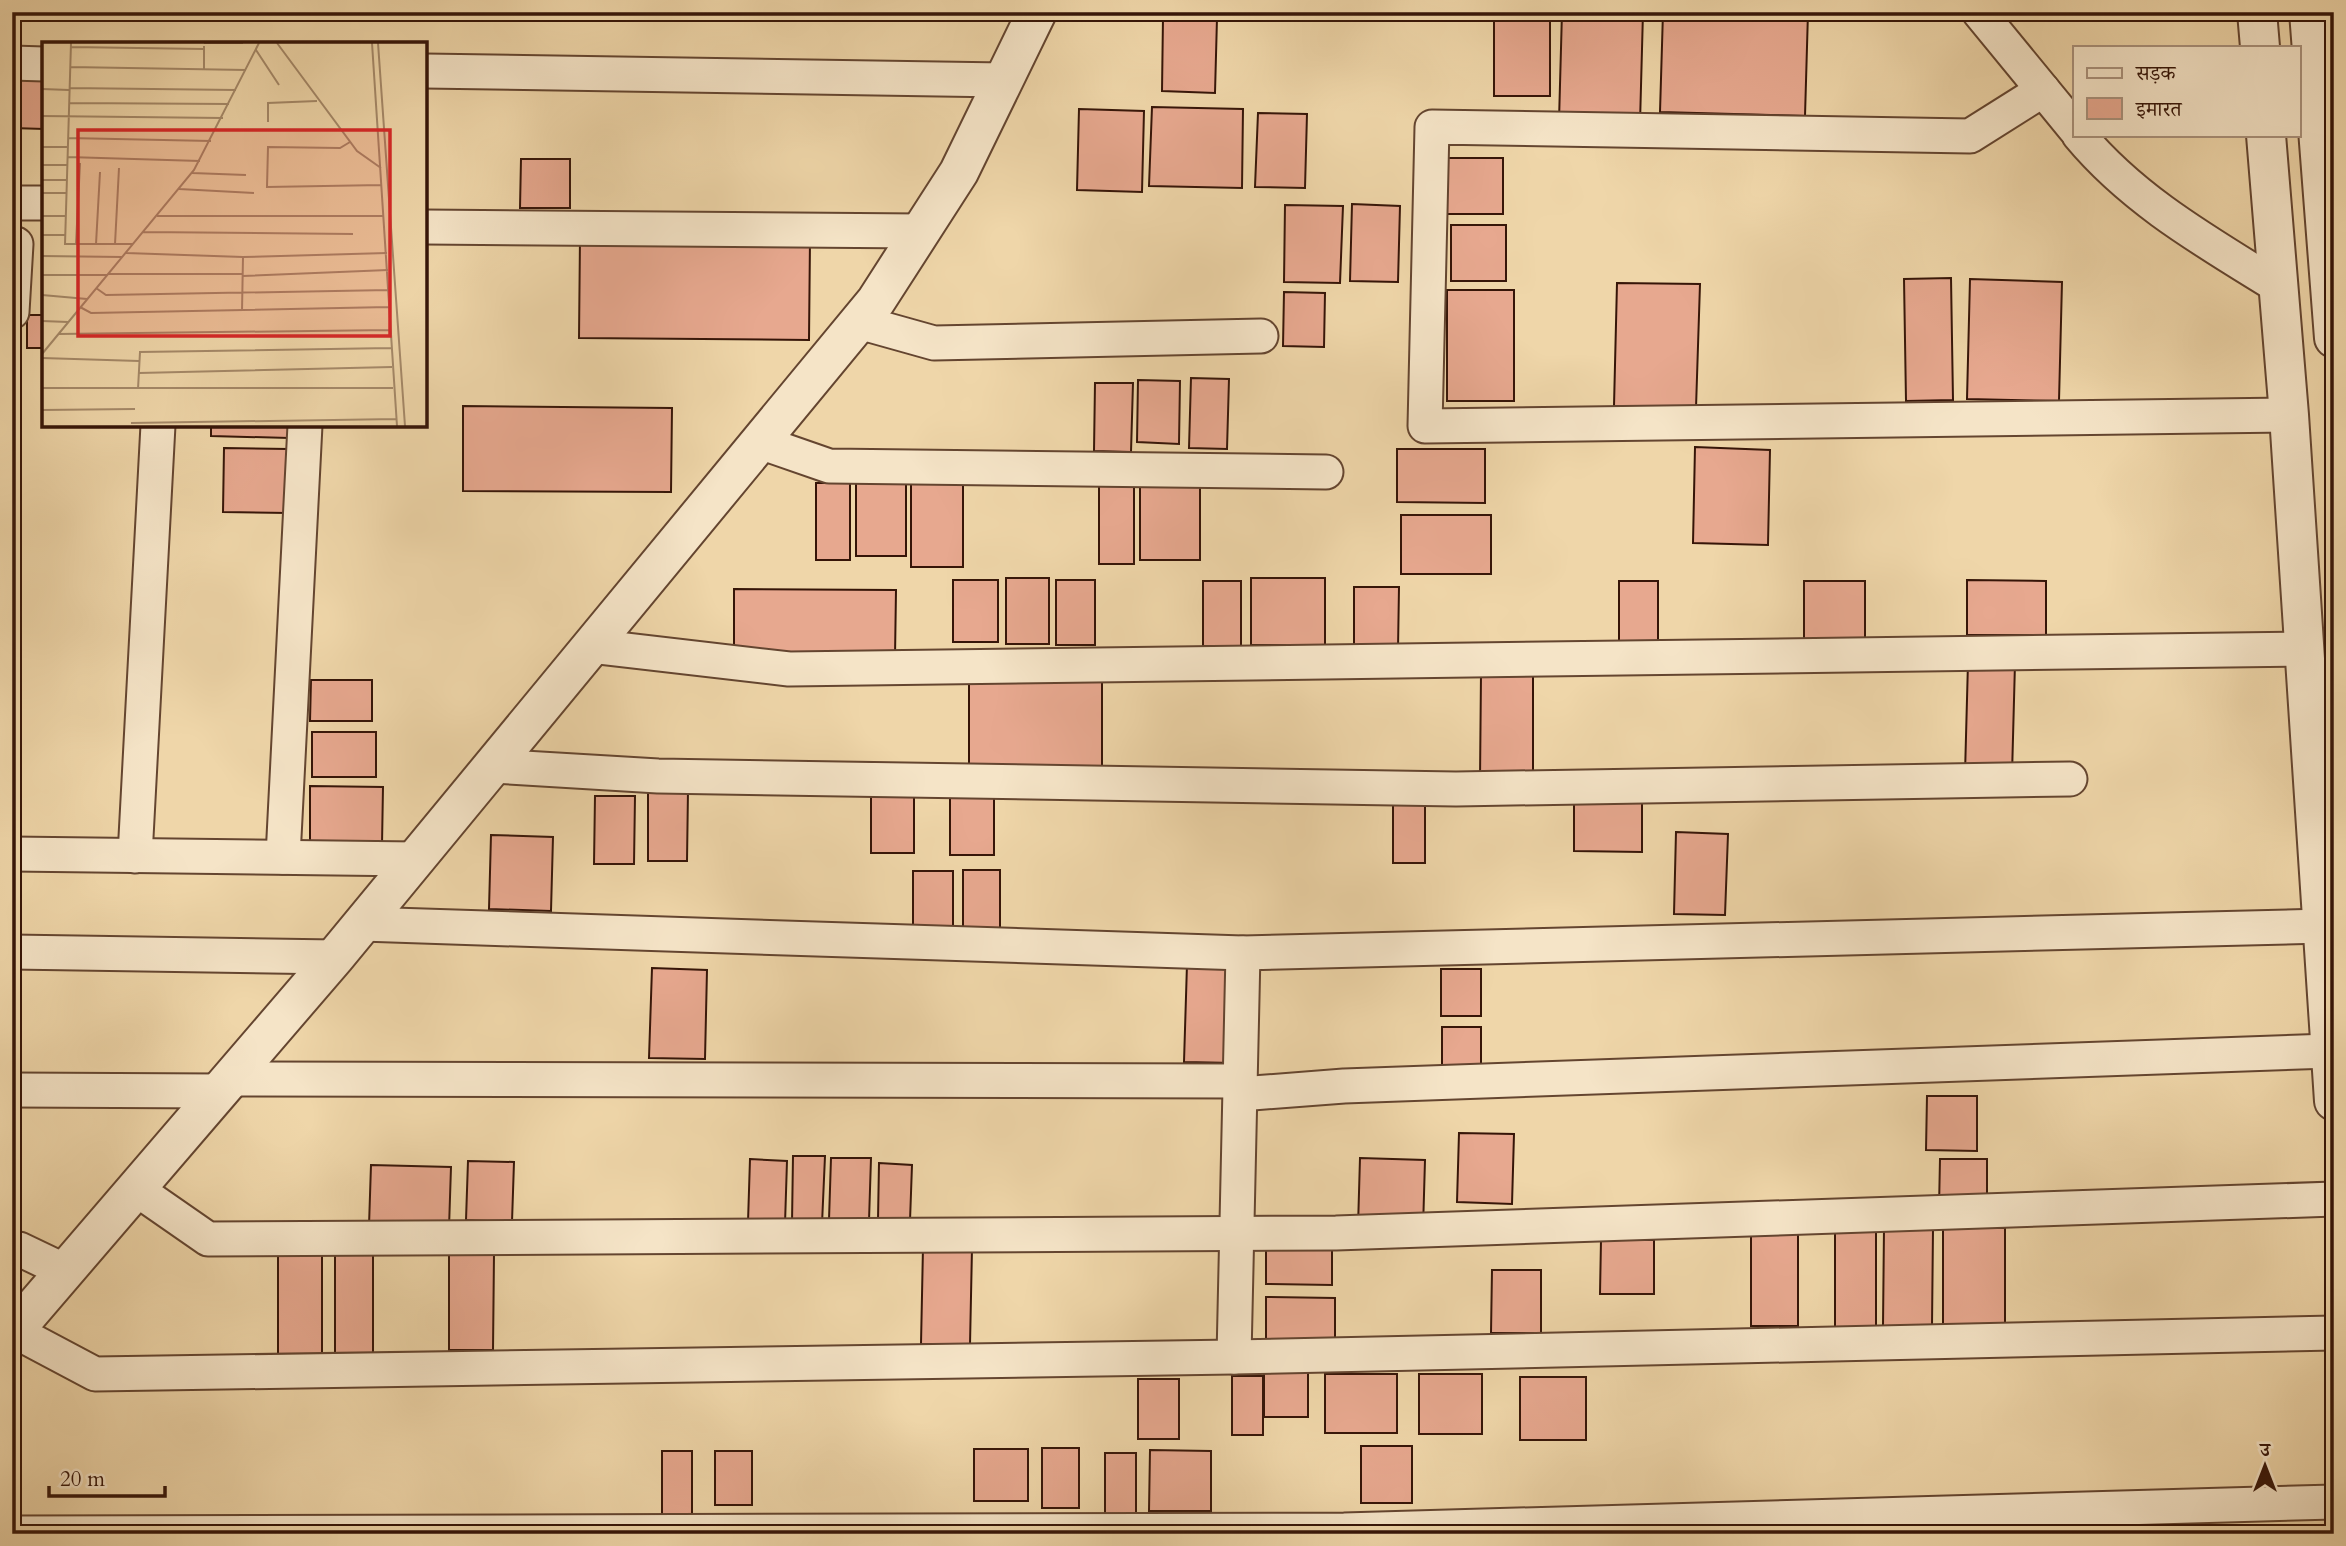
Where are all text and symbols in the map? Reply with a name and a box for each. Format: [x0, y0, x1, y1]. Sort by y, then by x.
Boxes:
inset map [42, 42, 427, 427]
legend [2073, 46, 2300, 136]
text: सड़क [2135, 59, 2176, 88]
text: इमारत [2135, 95, 2183, 124]
north arrow [2230, 1430, 2300, 1500]
text: उ [2258, 1437, 2271, 1463]
scale bar [49, 1455, 164, 1499]
text: 20 m [60, 1465, 105, 1494]

